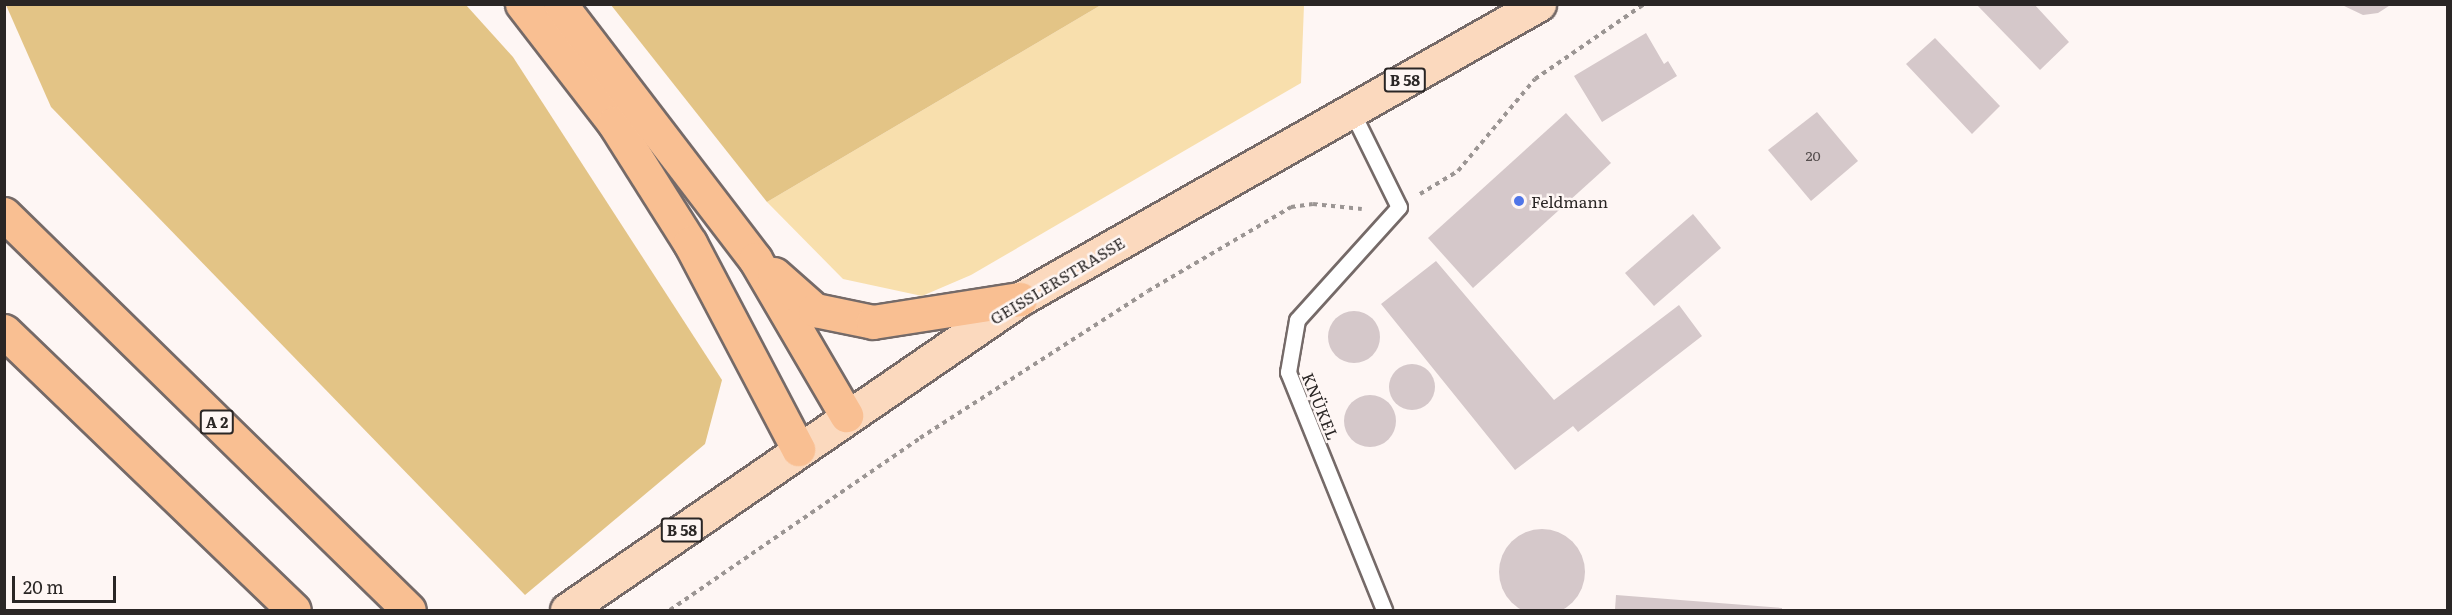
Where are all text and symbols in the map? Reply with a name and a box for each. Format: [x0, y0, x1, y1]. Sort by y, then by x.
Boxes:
road number: B 58 [1382, 68, 1428, 92]
house number: 20 [1805, 147, 1821, 163]
place label: Feldmann [1531, 191, 1608, 211]
marker: Feldmann [1512, 194, 1526, 208]
street label: GEISSLERSTRASSE [986, 232, 1128, 328]
street label: KNÜKEL [1299, 370, 1343, 442]
road number: A 2 [199, 410, 235, 434]
road number: B 58 [660, 518, 704, 542]
scale bar [15, 564, 118, 602]
text: 20 m [23, 573, 64, 600]

